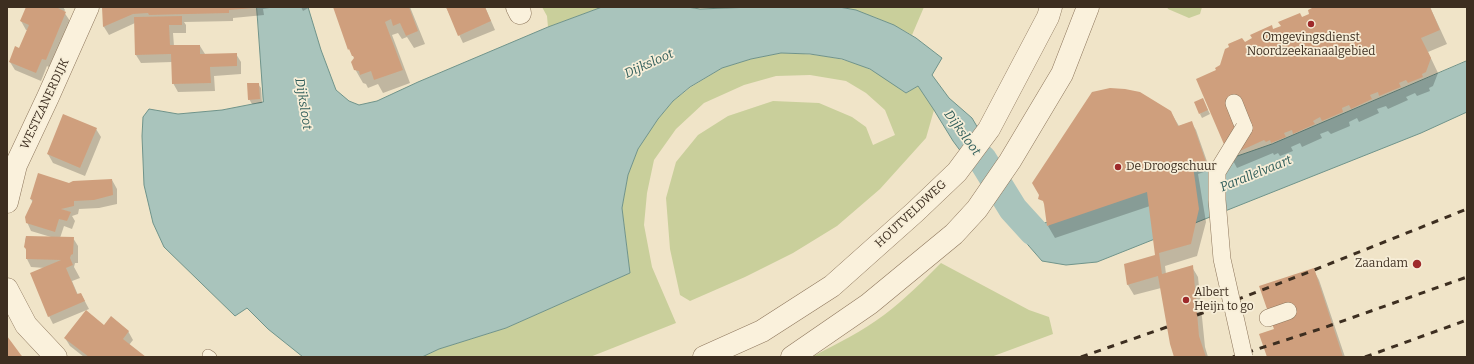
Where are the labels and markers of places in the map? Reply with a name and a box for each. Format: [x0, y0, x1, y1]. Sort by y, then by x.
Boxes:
marker: Omgevingsdienst Noordzeekanaalgebied [1306, 19, 1316, 29]
place label: Omgevingsdienst Noordzeekanaalgebied [1247, 31, 1375, 59]
place label: De Droogschuur [1126, 160, 1217, 174]
marker: De Droogschuur [1113, 162, 1123, 172]
place label: Zaandam [1355, 257, 1408, 271]
marker: Zaandam [1411, 258, 1423, 270]
place label: Albert Heijn to go [1194, 286, 1254, 314]
marker: Albert Heijn to go [1181, 295, 1191, 305]

